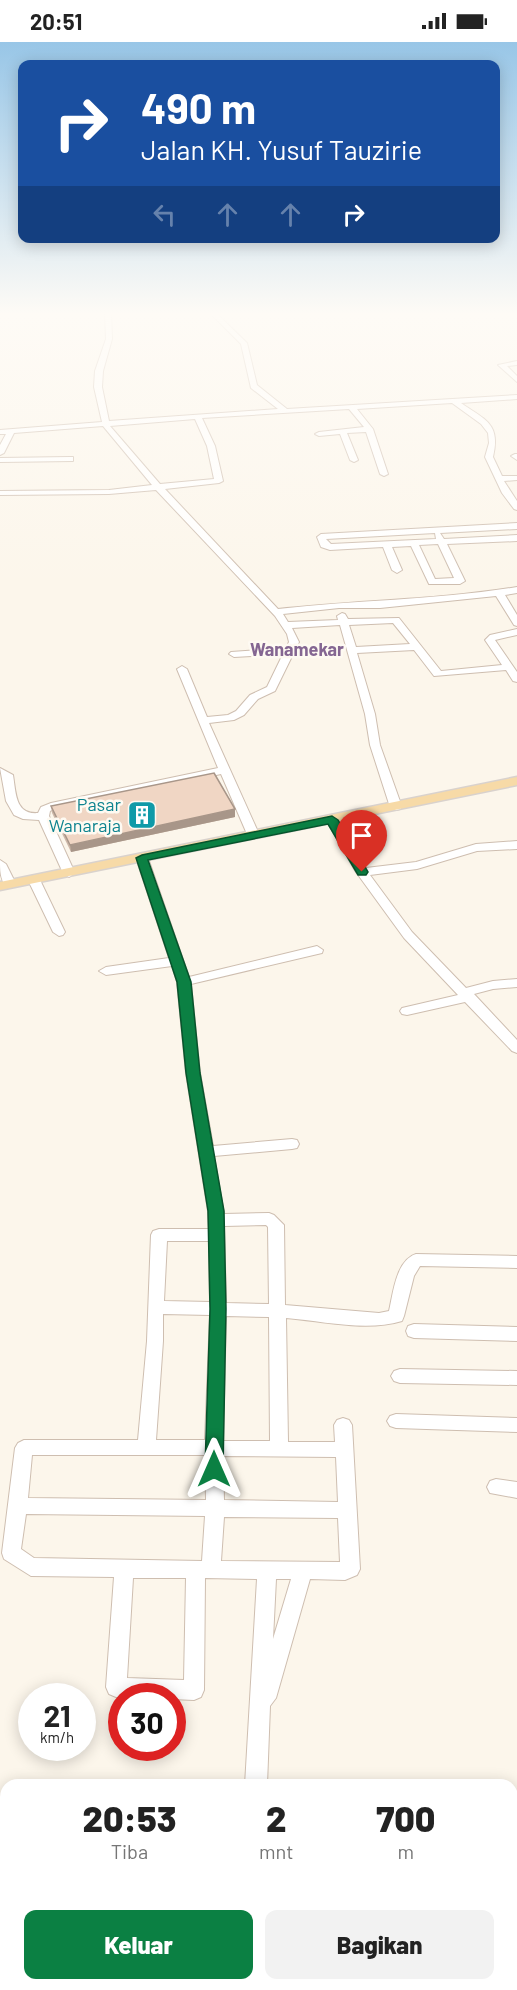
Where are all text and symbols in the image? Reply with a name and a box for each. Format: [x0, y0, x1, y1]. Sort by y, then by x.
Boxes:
text: 20:51 [30, 8, 82, 34]
text: 490 m [141, 82, 256, 132]
icon: right [42, 84, 120, 162]
text: Jalan KH. Yusuf Tauzirie [141, 133, 422, 165]
icon: left [148, 198, 181, 231]
icon: ahead [211, 198, 244, 231]
icon: ahead [274, 198, 307, 231]
icon: right [337, 198, 370, 231]
district label: Wanamekar [250, 638, 344, 660]
place label: Pasar Wanaraja [49, 793, 121, 836]
building icon: Pasar Wanaraja [126, 799, 158, 831]
pin [336, 810, 387, 872]
icon: arrive [345, 819, 378, 852]
position arrow [182, 1437, 246, 1501]
speed limit sign: 30 [108, 1683, 186, 1761]
text: 21 [43, 1697, 71, 1733]
text: km/h [40, 1728, 74, 1746]
text: 20:53 [83, 1796, 176, 1839]
text: 2 [266, 1796, 287, 1839]
text: 700 [376, 1796, 435, 1839]
text: Tiba [111, 1839, 148, 1863]
text: mnt [259, 1839, 294, 1863]
text: m [398, 1839, 414, 1863]
button: Keluar [24, 1910, 253, 1979]
button: Bagikan [265, 1910, 494, 1979]

